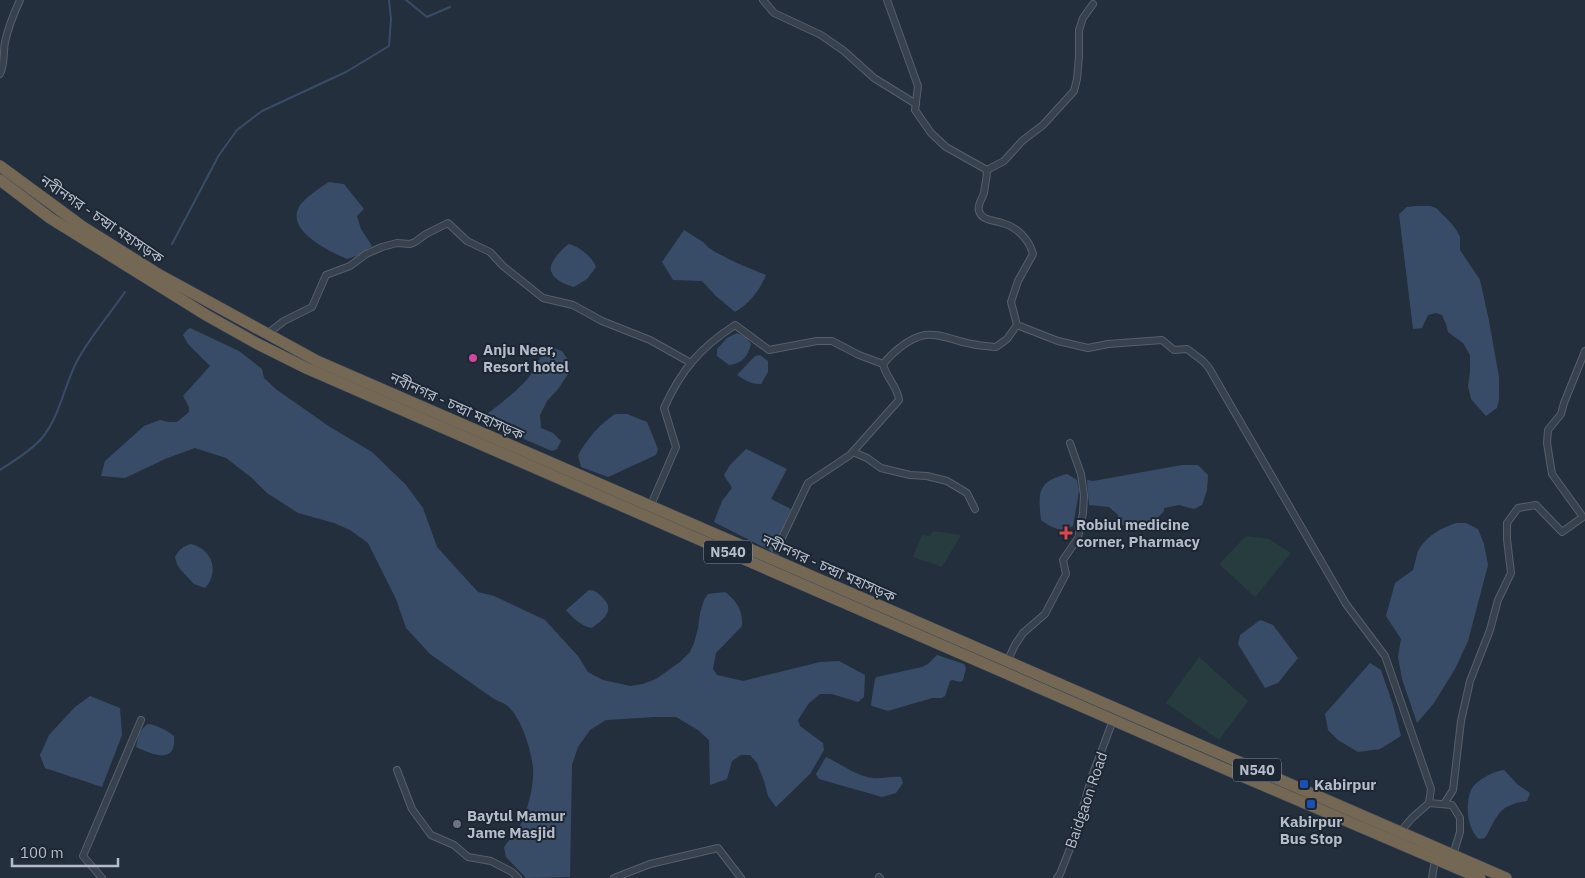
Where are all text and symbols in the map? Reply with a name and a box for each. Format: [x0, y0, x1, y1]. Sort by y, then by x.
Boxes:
street label: নবীনগর - চন্দ্রা মহাসড়ক [36, 170, 168, 268]
place label: Anju Neer, Resort hotel [483, 340, 569, 376]
marker: Anju Neer, Resort hotel [467, 352, 479, 364]
street label: নবীনগর - চন্দ্রা মহাসড়ক [386, 368, 528, 444]
place label: Robiul medicine corner, Pharmacy [1076, 515, 1200, 551]
marker: Robiul medicine corner, Pharmacy [1060, 527, 1072, 539]
street label: নবীনগর - চন্দ্রা মহাসড়ক [758, 530, 900, 606]
road number: N540 [704, 540, 752, 564]
street label: Baidgaon Road [1061, 749, 1111, 851]
road number: N540 [1233, 758, 1281, 782]
place label: Kabirpur [1314, 775, 1376, 794]
marker: Kabirpur [1298, 778, 1310, 790]
marker: Kabirpur Bus Stop [1305, 798, 1317, 810]
place label: Baytul Mamur Jame Masjid [467, 806, 565, 842]
place label: Kabirpur Bus Stop [1280, 812, 1342, 848]
marker: Baytul Mamur Jame Masjid [451, 818, 463, 830]
scale bar [12, 836, 119, 868]
text: 100 m [20, 843, 64, 862]

